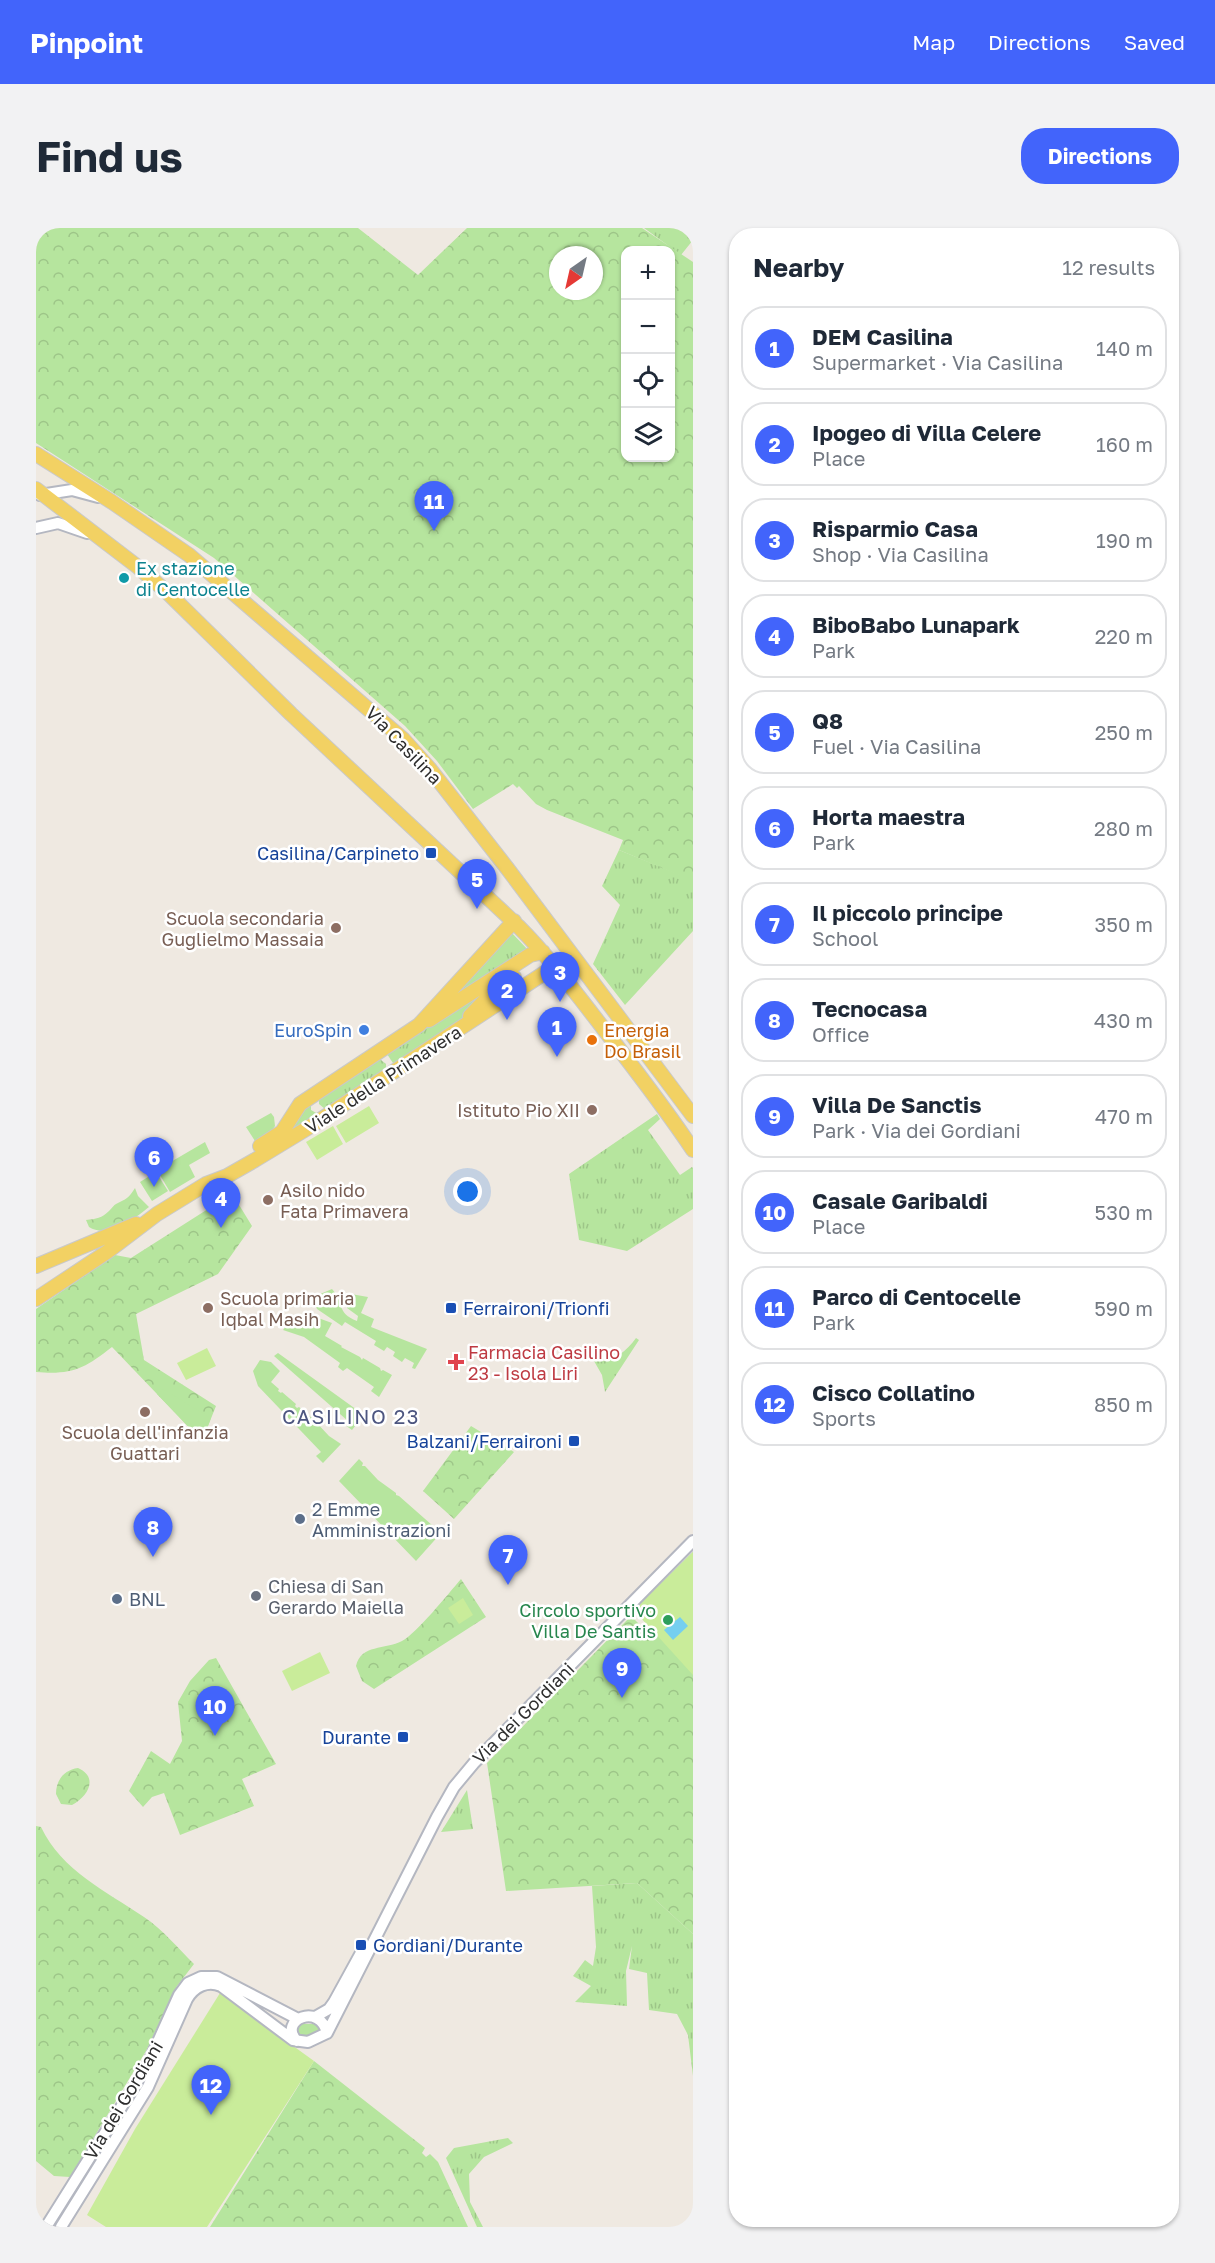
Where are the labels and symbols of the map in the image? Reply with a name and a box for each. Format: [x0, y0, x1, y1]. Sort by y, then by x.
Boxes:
north arrow [549, 246, 603, 300]
pin: 11 [414, 482, 454, 531]
place label: Ex stazione di Centocelle [136, 557, 250, 600]
marker: Ex stazione di Centocelle [117, 571, 131, 585]
street label: Via Casilina [361, 701, 447, 789]
place label: Casilina/Carpineto [257, 842, 419, 864]
marker: Casilina/Carpineto [424, 846, 438, 860]
pin: 5 [458, 860, 496, 909]
place label: Scuola secondaria Guglielmo Massaia [161, 907, 324, 950]
marker: Scuola secondaria Guglielmo Massaia [329, 921, 343, 935]
pin: 3 [540, 952, 580, 1002]
pin: 2 [488, 970, 526, 1020]
pin: 1 [538, 1008, 576, 1057]
place label: EuroSpin [274, 1019, 352, 1041]
place label: Energia Do Brasil [604, 1019, 681, 1062]
street label: Viale della Primavera [301, 1020, 465, 1138]
marker: EuroSpin [357, 1023, 371, 1037]
marker: Energia Do Brasil [585, 1033, 599, 1047]
place label: Istituto Pio XII [457, 1099, 580, 1121]
marker: Istituto Pio XII [585, 1103, 599, 1117]
pin: 6 [134, 1138, 174, 1187]
your location [453, 1177, 482, 1206]
pin: 4 [202, 1178, 240, 1228]
place label: Asilo nido Fata Primavera [280, 1179, 409, 1222]
marker: Asilo nido Fata Primavera [261, 1193, 275, 1207]
place label: Scuola primaria Iqbal Masih [220, 1287, 354, 1330]
place label: Ferraironi/Trionfi [463, 1297, 610, 1319]
marker: Scuola primaria Iqbal Masih [201, 1301, 215, 1315]
marker: Ferraironi/Trionfi [444, 1301, 458, 1315]
place label: Farmacia Casilino 23 - Isola Liri [468, 1341, 620, 1384]
marker: Farmacia Casilino 23 - Isola Liri [449, 1355, 463, 1369]
district label: CASILINO 23 [282, 1404, 420, 1428]
marker: Scuola dell'infanzia Guattari [138, 1405, 152, 1419]
place label: Scuola dell'infanzia Guattari [61, 1421, 229, 1464]
place label: Balzani/Ferraironi [407, 1430, 562, 1452]
marker: Balzani/Ferraironi [567, 1434, 581, 1448]
place label: 2 Emme Amministrazioni [312, 1498, 451, 1541]
pin: 8 [134, 1508, 172, 1557]
marker: 2 Emme Amministrazioni [293, 1512, 307, 1526]
pin: 7 [488, 1536, 528, 1585]
place label: Chiesa di San Gerardo Maiella [268, 1575, 404, 1618]
place label: BNL [129, 1588, 165, 1610]
marker: Chiesa di San Gerardo Maiella [249, 1589, 263, 1603]
marker: BNL [110, 1592, 124, 1606]
place label: Circolo sportivo Villa De Santis [519, 1599, 656, 1642]
marker: Circolo sportivo Villa De Santis [661, 1613, 675, 1627]
pin: 9 [602, 1648, 642, 1698]
street label: Via dei Gordiani [468, 1658, 578, 1768]
pin: 10 [196, 1686, 234, 1736]
place label: Durante [322, 1726, 391, 1748]
marker: Durante [396, 1730, 410, 1744]
place label: Gordiani/Durante [373, 1934, 523, 1956]
marker: Gordiani/Durante [354, 1938, 368, 1952]
street label: Via dei Gordiani [79, 2037, 167, 2163]
pin: 12 [192, 2066, 231, 2115]

